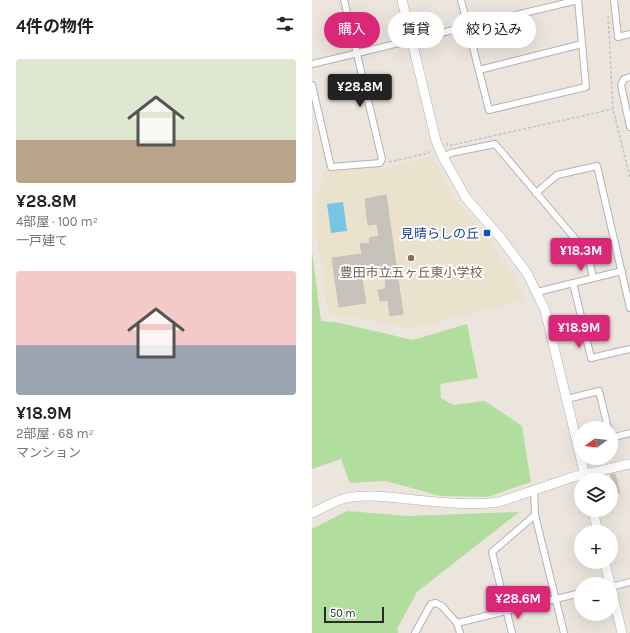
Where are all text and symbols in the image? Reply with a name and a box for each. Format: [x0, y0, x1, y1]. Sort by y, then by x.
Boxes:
chip: 購入 [324, 12, 380, 48]
chip: 賃貸 [388, 12, 444, 48]
chip: 絞り込み [452, 12, 536, 48]
icon: filters [274, 13, 296, 35]
text: 4件の物件 [16, 16, 94, 36]
pin: ¥28.8M [327, 74, 393, 108]
text: ¥28.8M [337, 79, 383, 94]
icon: home [120, 85, 192, 157]
text: ¥28.8M [16, 191, 77, 211]
text: 4部屋 · 100 m² [16, 214, 98, 229]
place label: 見晴らしの丘 [401, 226, 479, 241]
marker: 見晴らしの丘 [482, 228, 492, 238]
text: 一戸建て [16, 233, 68, 248]
pin: ¥18.3M [548, 238, 614, 272]
text: ¥18.3M [560, 243, 602, 258]
marker: 豊田市立五ヶ丘東小学校 [406, 253, 416, 263]
place label: 豊田市立五ヶ丘東小学校 [339, 265, 483, 280]
icon: home [120, 297, 192, 369]
pin: ¥18.9M [546, 315, 612, 349]
text: ¥18.9M [558, 320, 600, 335]
text: ¥18.9M [16, 403, 72, 423]
north arrow [574, 421, 618, 465]
map controls [574, 421, 618, 621]
text: 2部屋 · 68 m² [16, 426, 94, 441]
text: マンション [16, 445, 81, 460]
button: layers [574, 473, 618, 517]
button: + [574, 525, 618, 569]
button: − [574, 577, 618, 621]
pin: ¥28.6M [485, 586, 551, 620]
text: ¥28.6M [495, 591, 541, 606]
scale bar [324, 605, 384, 624]
text: 50 m [330, 607, 356, 620]

